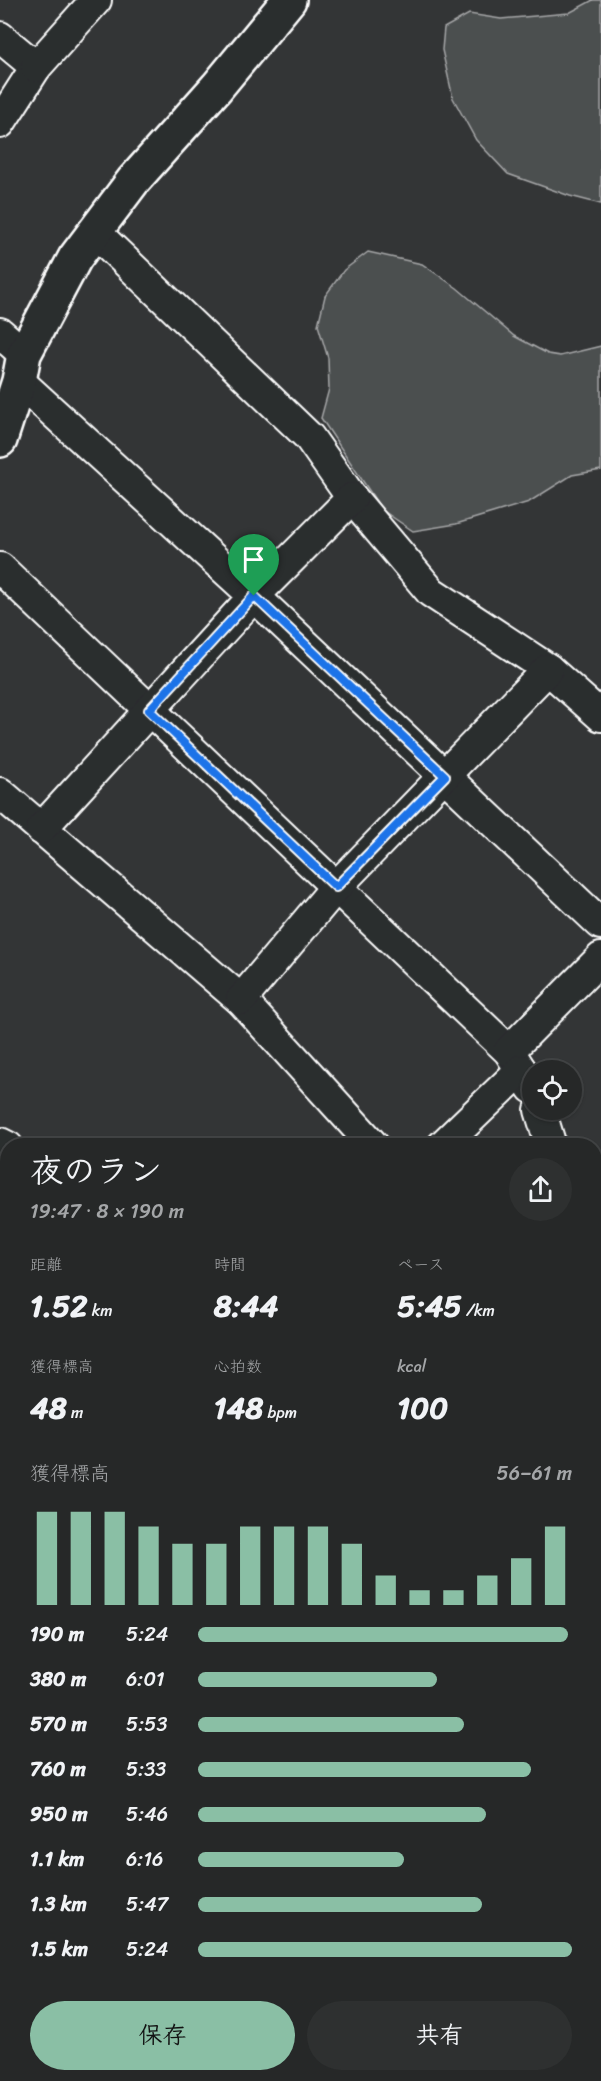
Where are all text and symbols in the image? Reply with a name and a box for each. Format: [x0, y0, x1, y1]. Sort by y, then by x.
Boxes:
pin [228, 534, 279, 596]
icon: arrive [237, 543, 270, 576]
map controls [522, 1060, 582, 1120]
button: locate [522, 1060, 582, 1120]
text: 夜のラン [30, 1142, 162, 1200]
button: share [509, 1158, 572, 1221]
text: 19:47 · 8 × 190 m [30, 1194, 184, 1229]
text: 距離 [30, 1250, 62, 1279]
text: 時間 [214, 1250, 246, 1279]
text: ペース [397, 1250, 444, 1279]
text: 1.52 [30, 1279, 88, 1333]
text: 8:44 [214, 1279, 278, 1333]
text: 5:45 [397, 1279, 462, 1333]
text: km [88, 1296, 113, 1325]
text: /km [462, 1296, 495, 1325]
text: 獲得標高 [30, 1352, 94, 1381]
text: 心拍数 [214, 1352, 262, 1381]
text: kcal [397, 1352, 426, 1381]
text: 48 [30, 1381, 67, 1435]
text: 148 [214, 1381, 263, 1435]
text: 100 [397, 1381, 448, 1435]
text: m [67, 1398, 83, 1427]
text: bpm [263, 1398, 297, 1427]
text: 獲得標高 [30, 1456, 110, 1491]
text: 56–61 m [497, 1456, 572, 1491]
text: 190 m [30, 1617, 84, 1652]
text: 5:24 [126, 1617, 168, 1652]
text: 380 m [30, 1662, 86, 1697]
text: 6:01 [126, 1662, 165, 1697]
text: 570 m [30, 1707, 87, 1742]
text: 5:53 [126, 1707, 167, 1742]
text: 760 m [30, 1752, 86, 1787]
text: 5:33 [126, 1752, 166, 1787]
text: 950 m [30, 1797, 88, 1832]
text: 5:46 [126, 1797, 168, 1832]
text: 1.1 km [30, 1842, 84, 1877]
text: 6:16 [126, 1842, 163, 1877]
text: 1.3 km [30, 1887, 87, 1922]
text: 5:47 [126, 1887, 168, 1922]
text: 1.5 km [30, 1932, 88, 1967]
text: 5:24 [126, 1932, 168, 1967]
button: 保存 [30, 2001, 295, 2070]
button: 共有 [307, 2001, 572, 2070]

